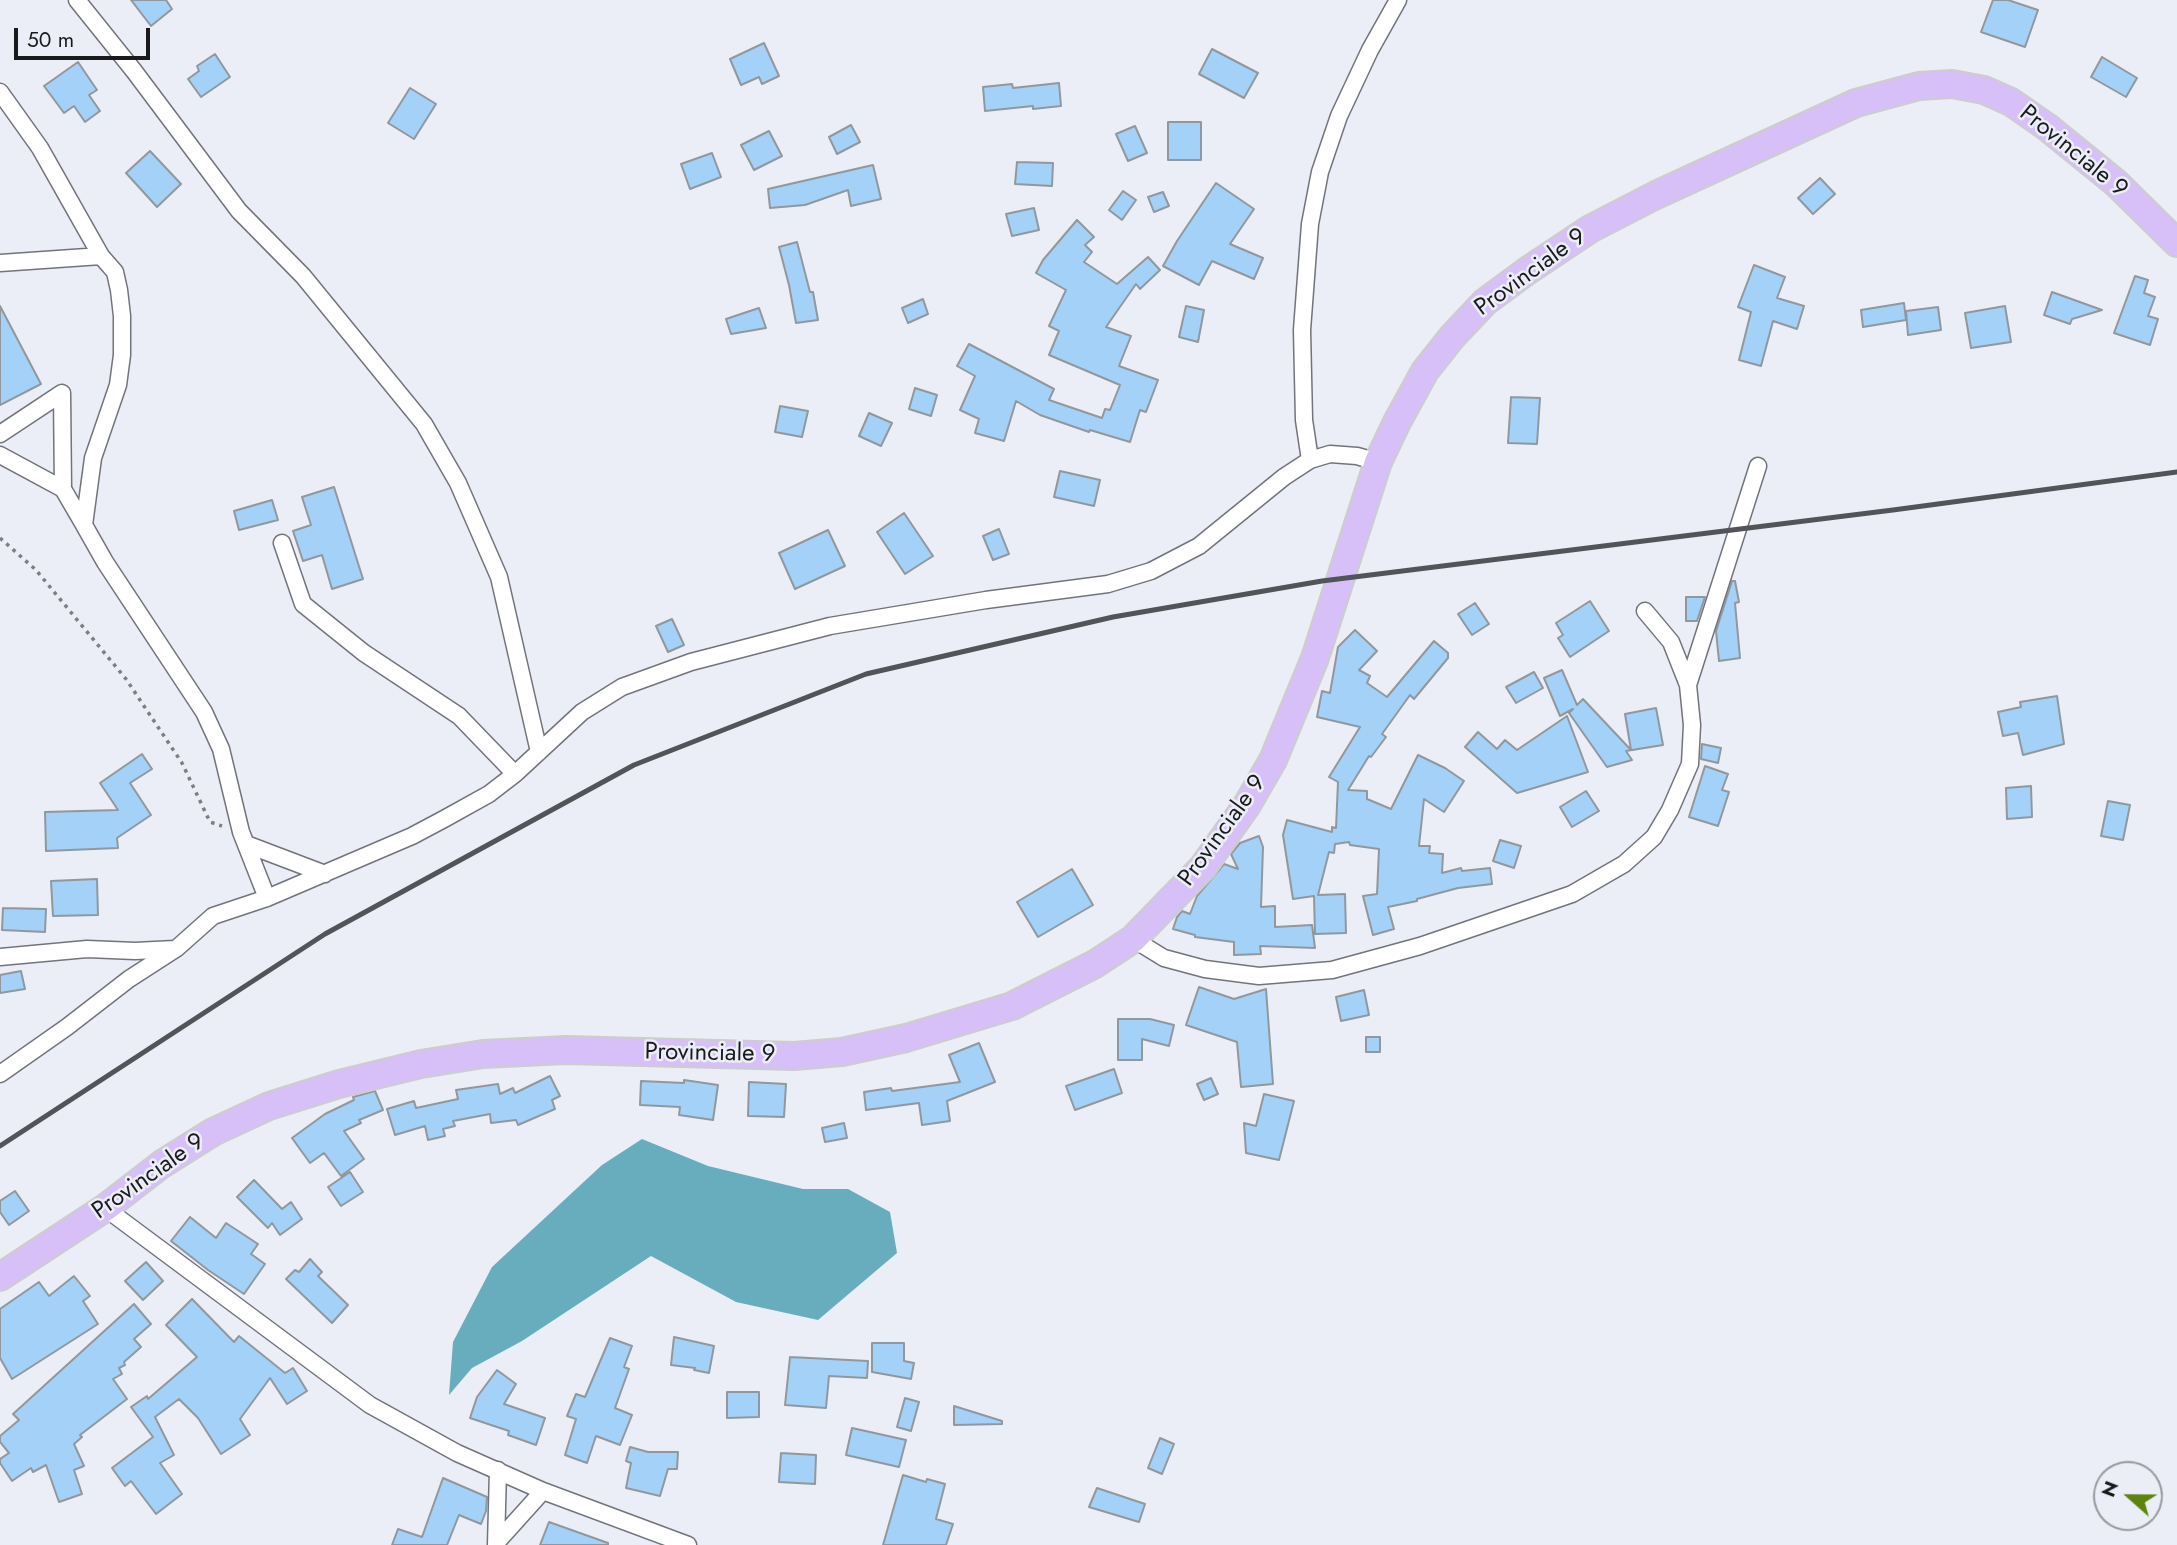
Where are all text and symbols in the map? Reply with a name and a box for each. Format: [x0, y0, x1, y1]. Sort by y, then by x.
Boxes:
scale bar [18, 14, 154, 58]
text: 50 m [27, 25, 74, 55]
street label: Provinciale 9 [2013, 100, 2133, 204]
street label: Provinciale 9 [1470, 223, 1592, 323]
street label: Provinciale 9 [1173, 770, 1273, 892]
street label: Provinciale 9 [644, 1038, 776, 1070]
street label: Provinciale 9 [87, 1128, 211, 1226]
north arrow [2093, 1461, 2163, 1531]
text: N [2094, 1477, 2125, 1501]

